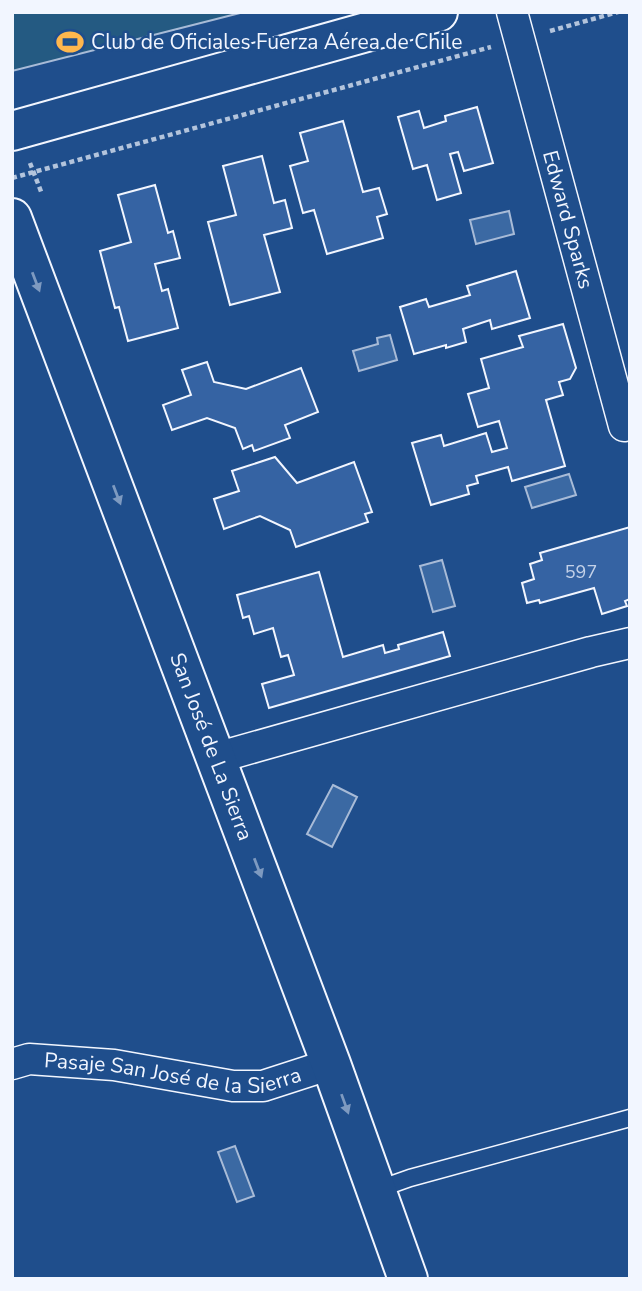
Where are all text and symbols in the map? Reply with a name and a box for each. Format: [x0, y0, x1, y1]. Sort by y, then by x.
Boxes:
sports icon: Club de Oficiales Fuerza Aérea de Chile [55, 27, 85, 57]
place label: Club de Oficiales Fuerza Aérea de Chile [91, 28, 462, 56]
street label: Edward Sparks [536, 147, 600, 292]
one-way arrow [31, 271, 42, 292]
one-way arrow [111, 484, 122, 505]
house number: 597 [565, 560, 597, 584]
street label: San José de La Sierra [163, 649, 259, 844]
one-way arrow [252, 857, 263, 878]
street label: Pasaje San José de la Sierra [43, 1046, 305, 1100]
one-way arrow [340, 1094, 351, 1115]

